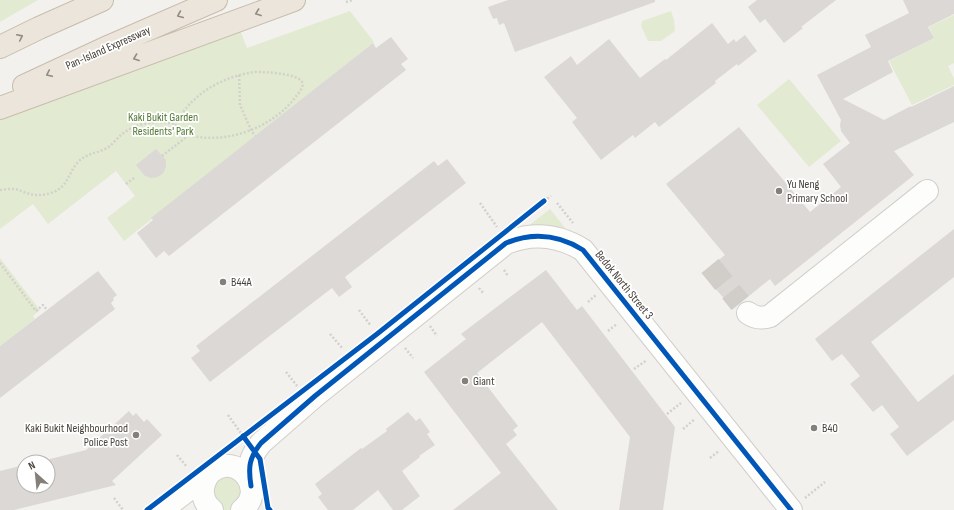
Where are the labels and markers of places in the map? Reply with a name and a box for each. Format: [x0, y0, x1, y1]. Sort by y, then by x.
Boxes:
place label: Yu Neng Primary School [787, 177, 847, 206]
marker: Yu Neng Primary School [774, 186, 784, 196]
place label: B44A [231, 275, 253, 290]
marker: B44A [218, 277, 228, 287]
place label: Giant [473, 374, 495, 389]
marker: Giant [460, 376, 470, 386]
place label: Kaki Bukit Neighbourhood Police Post [25, 421, 128, 450]
place label: B40 [822, 421, 838, 436]
marker: B40 [809, 423, 819, 433]
marker: Kaki Bukit Neighbourhood Police Post [131, 430, 141, 440]

